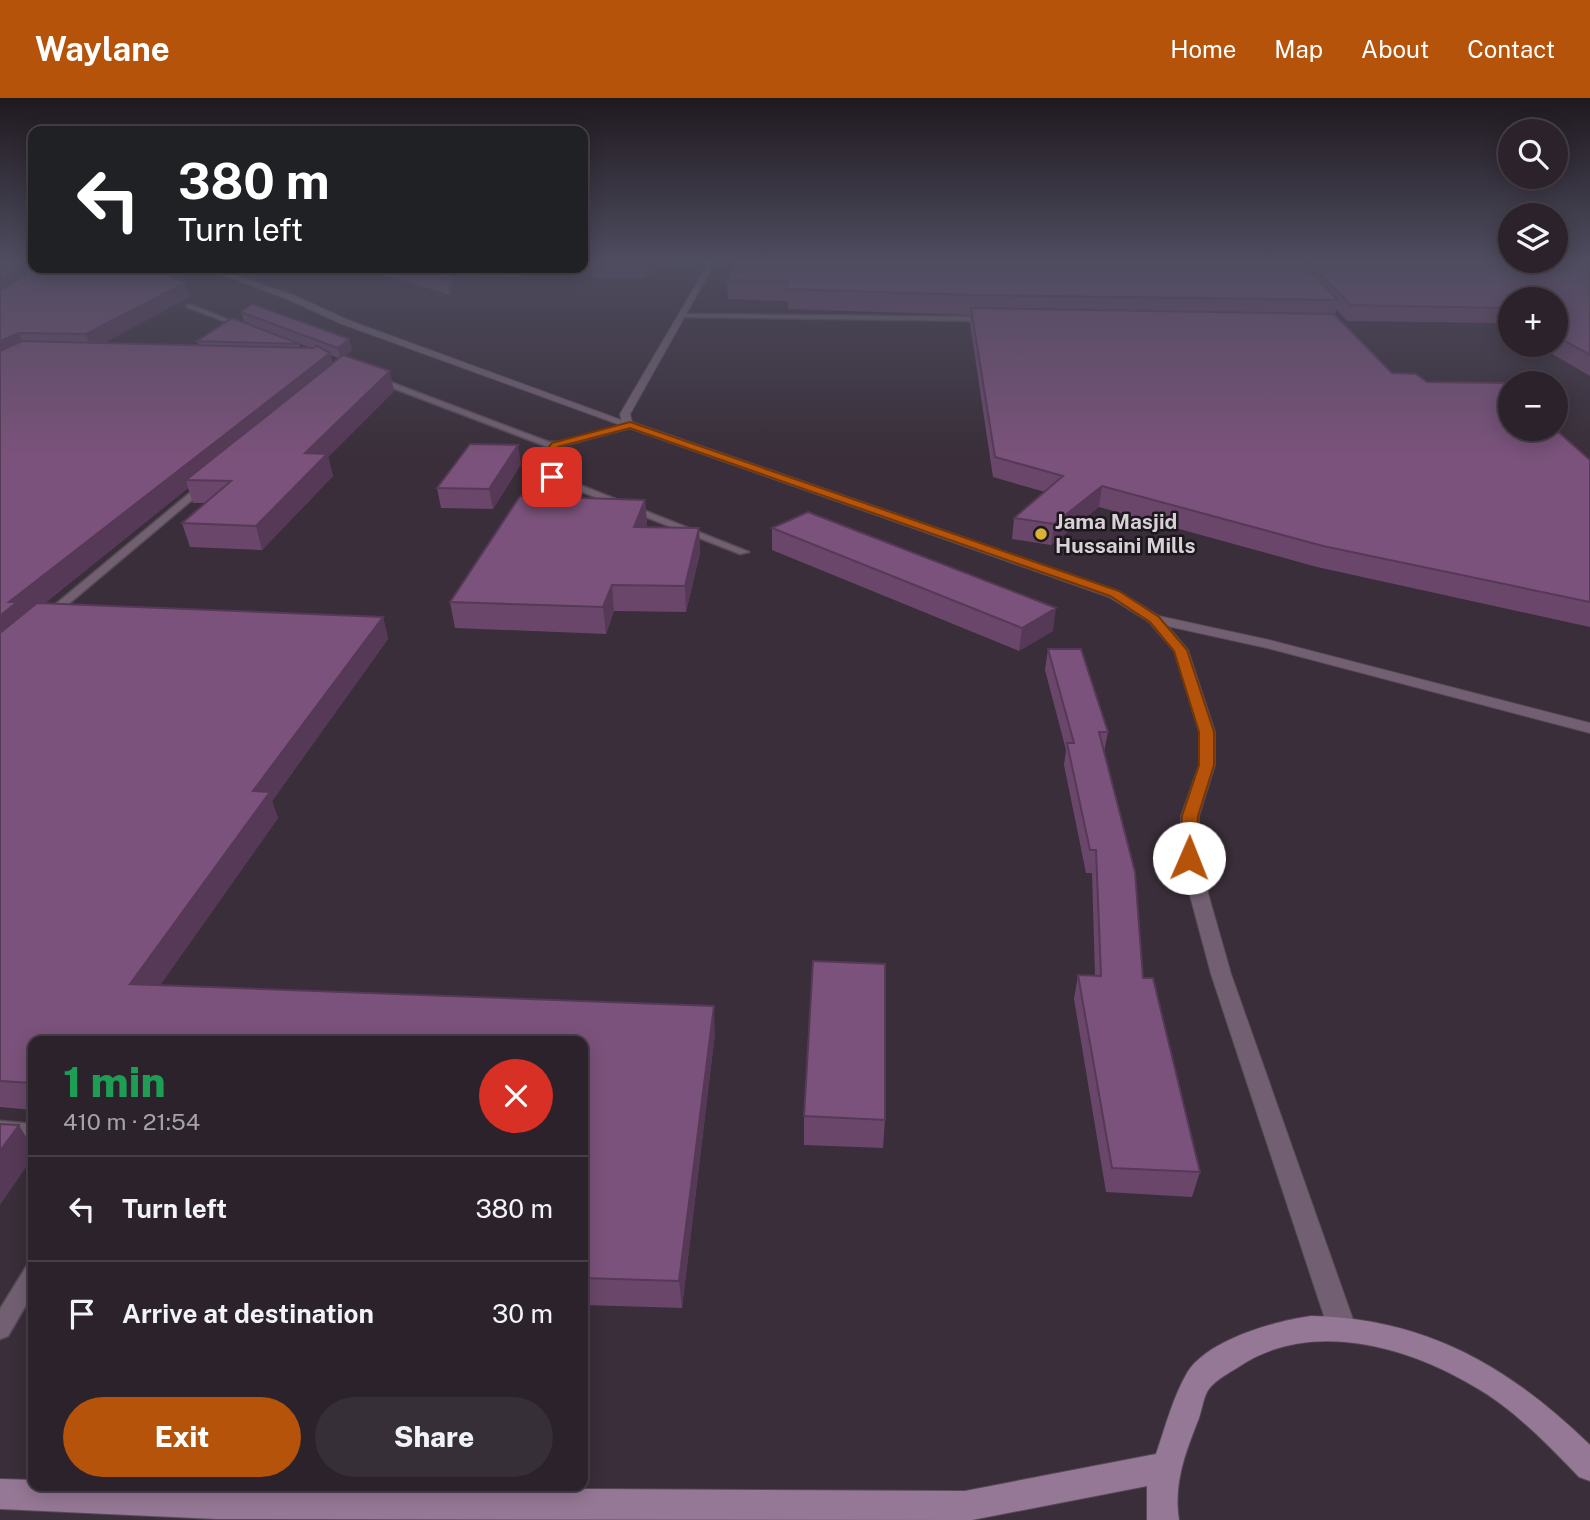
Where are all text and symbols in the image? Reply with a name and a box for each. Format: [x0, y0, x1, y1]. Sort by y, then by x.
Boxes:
text: Waylane [35, 30, 170, 68]
text: Home [1170, 35, 1236, 63]
text: Map [1274, 35, 1323, 63]
text: About [1361, 35, 1429, 63]
text: Contact [1467, 35, 1555, 63]
map controls [1498, 119, 1568, 441]
button: search [1498, 119, 1568, 189]
text: 380 m [178, 152, 330, 210]
icon: left [63, 154, 154, 245]
button: layers [1498, 203, 1568, 273]
text: Turn left [178, 211, 303, 248]
button: + [1498, 287, 1568, 357]
button: − [1498, 371, 1568, 441]
pin [522, 447, 582, 507]
icon: arrive [533, 458, 571, 496]
place label: Jama Masjid Hussaini Mills [1055, 509, 1195, 558]
marker: Jama Masjid Hussaini Mills [1033, 526, 1049, 542]
position arrow [1152, 821, 1226, 895]
text: 1 min [63, 1057, 166, 1106]
button: close [479, 1059, 553, 1133]
text: 410 m · 21:54 [63, 1108, 200, 1135]
icon: left [63, 1190, 101, 1228]
text: Turn left [122, 1193, 227, 1224]
text: 380 m [475, 1193, 553, 1224]
icon: arrive [63, 1295, 101, 1333]
text: Arrive at destination [122, 1298, 374, 1329]
text: 30 m [492, 1298, 553, 1329]
button: Exit [63, 1397, 301, 1477]
button: Share [315, 1397, 553, 1477]

